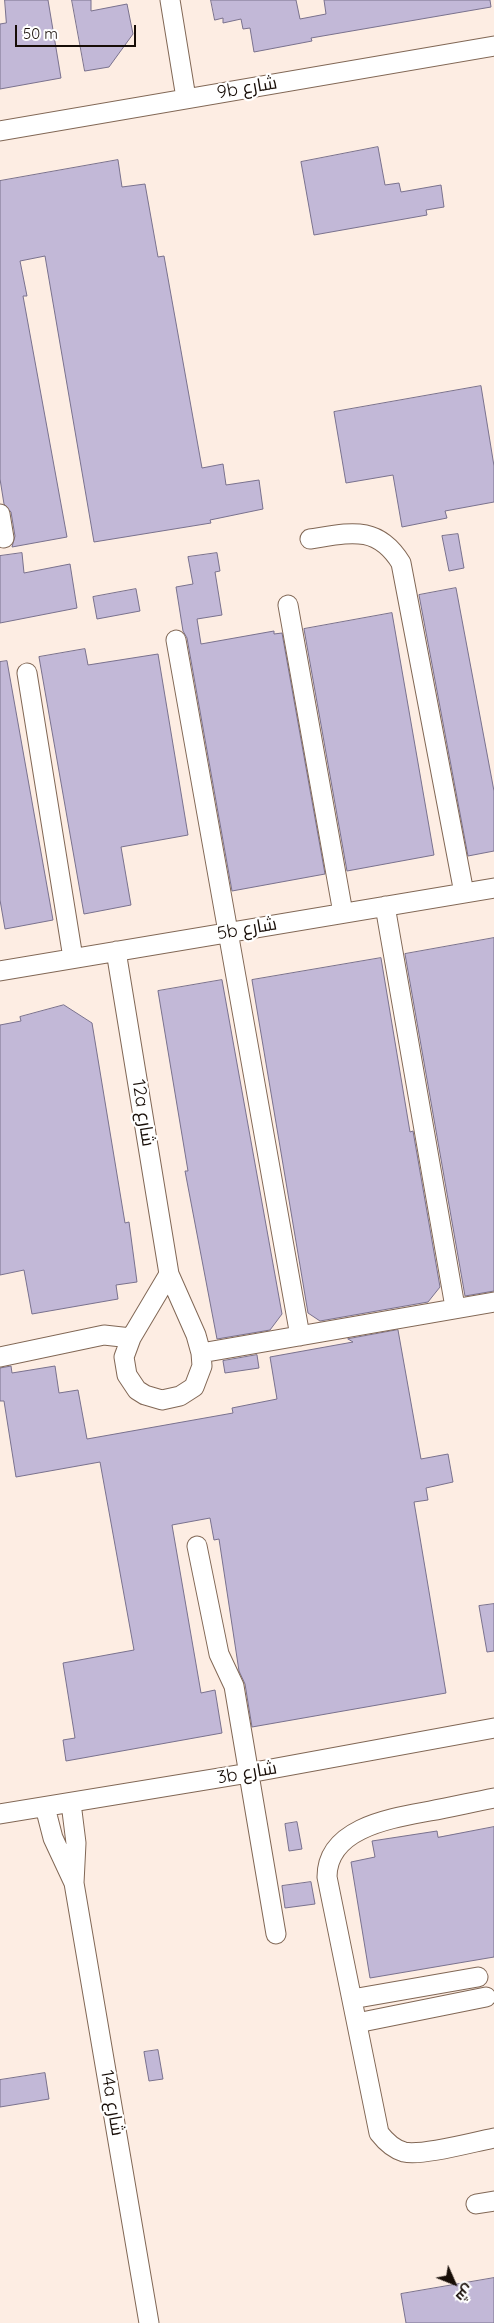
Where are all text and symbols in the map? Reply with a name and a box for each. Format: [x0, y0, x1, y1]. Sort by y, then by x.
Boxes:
scale bar [18, 15, 139, 47]
text: 50 m [23, 24, 58, 43]
street label: 9b شارع [215, 72, 279, 104]
street label: 5b شارع [215, 913, 279, 945]
street label: 12a شارع [127, 1078, 159, 1148]
street label: 3b شارع [216, 1757, 278, 1789]
street label: 14a شارع [96, 2068, 128, 2138]
north arrow [429, 2258, 479, 2308]
text: ش [452, 2281, 478, 2306]

